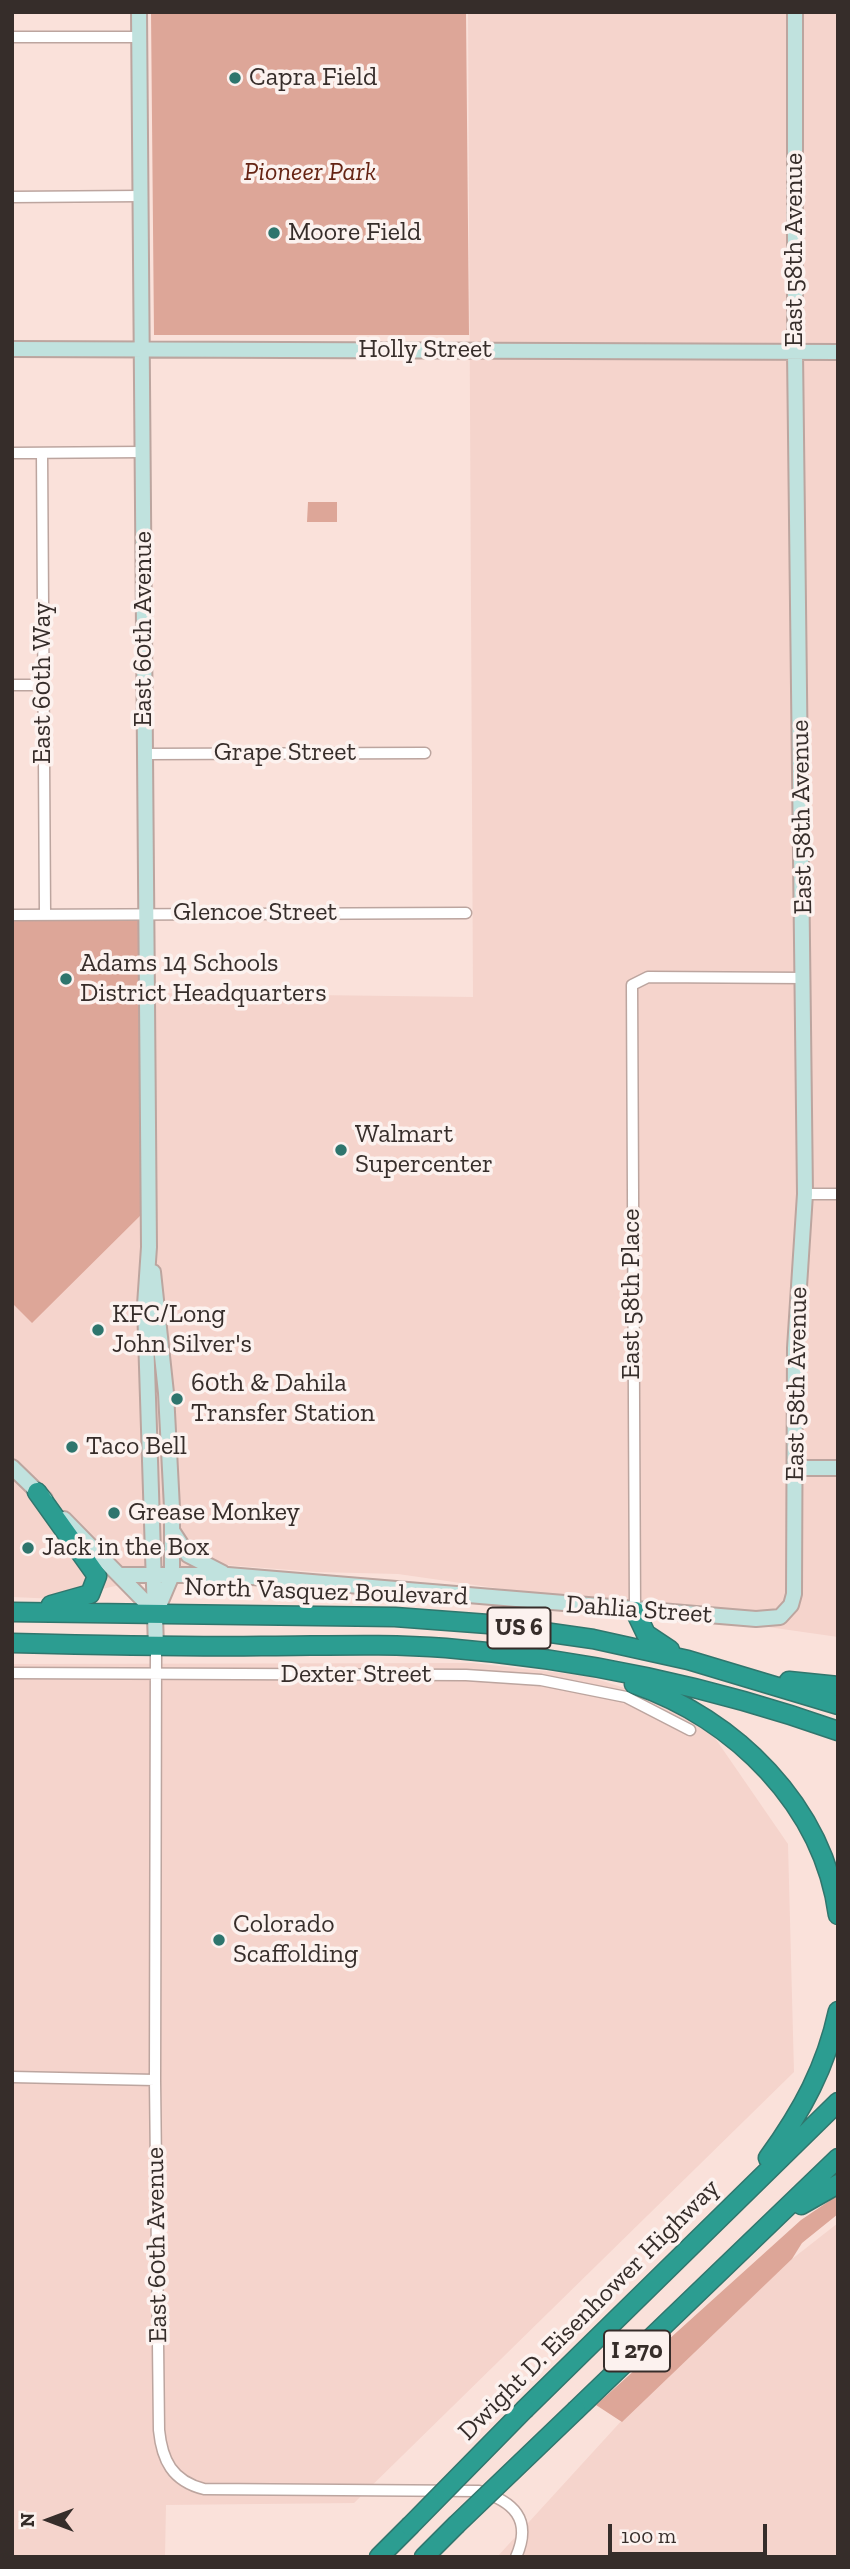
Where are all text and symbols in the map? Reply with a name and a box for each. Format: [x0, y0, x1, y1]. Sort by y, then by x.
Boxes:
place label: Capra Field [249, 62, 377, 94]
marker: Capra Field [227, 70, 243, 86]
street label: East 58th Avenue [779, 153, 811, 347]
park label: Pioneer Park [244, 157, 376, 189]
place label: Moore Field [288, 217, 421, 249]
marker: Moore Field [266, 225, 282, 241]
street label: Holly Street [358, 334, 492, 366]
street label: East 60th Avenue [128, 531, 160, 727]
street label: East 60th Way [27, 602, 59, 764]
street label: East 58th Avenue [785, 719, 819, 915]
street label: Grape Street [214, 737, 356, 769]
street label: Glencoe Street [173, 897, 337, 929]
place label: Adams 14 Schools District Headquarters [80, 948, 327, 1010]
marker: Adams 14 Schools District Headquarters [58, 971, 74, 987]
place label: Walmart Supercenter [355, 1119, 493, 1180]
marker: Walmart Supercenter [333, 1142, 349, 1158]
street label: East 58th Place [616, 1209, 648, 1379]
street label: East 58th Avenue [780, 1286, 814, 1482]
place label: KFC/Long John Silver's [112, 1299, 252, 1360]
marker: KFC/Long John Silver's [90, 1322, 106, 1338]
place label: 60th & Dahila Transfer Station [191, 1368, 375, 1430]
marker: 60th & Dahila Transfer Station [169, 1391, 185, 1407]
place label: Taco Bell [86, 1431, 187, 1463]
marker: Taco Bell [64, 1439, 80, 1455]
place label: Grease Monkey [128, 1497, 300, 1529]
marker: Grease Monkey [106, 1505, 122, 1521]
place label: Jack in the Box [42, 1532, 209, 1564]
marker: Jack in the Box [20, 1540, 36, 1556]
street label: North Vasquez Boulevard [184, 1571, 468, 1613]
street label: Dahlia Street [565, 1589, 713, 1631]
road number: US 6 [488, 1608, 550, 1648]
street label: Dexter Street [281, 1659, 431, 1691]
place label: Colorado Scaffolding [233, 1909, 358, 1970]
marker: Colorado Scaffolding [211, 1932, 227, 1948]
street label: East 60th Avenue [140, 2147, 174, 2343]
street label: Dwight D. Eisenhower Highway [452, 2173, 726, 2447]
road number: I 270 [604, 2330, 670, 2372]
north arrow [14, 2485, 84, 2555]
scale bar [612, 2510, 771, 2554]
text: N [16, 2513, 39, 2527]
text: 100 m [621, 2523, 676, 2548]

